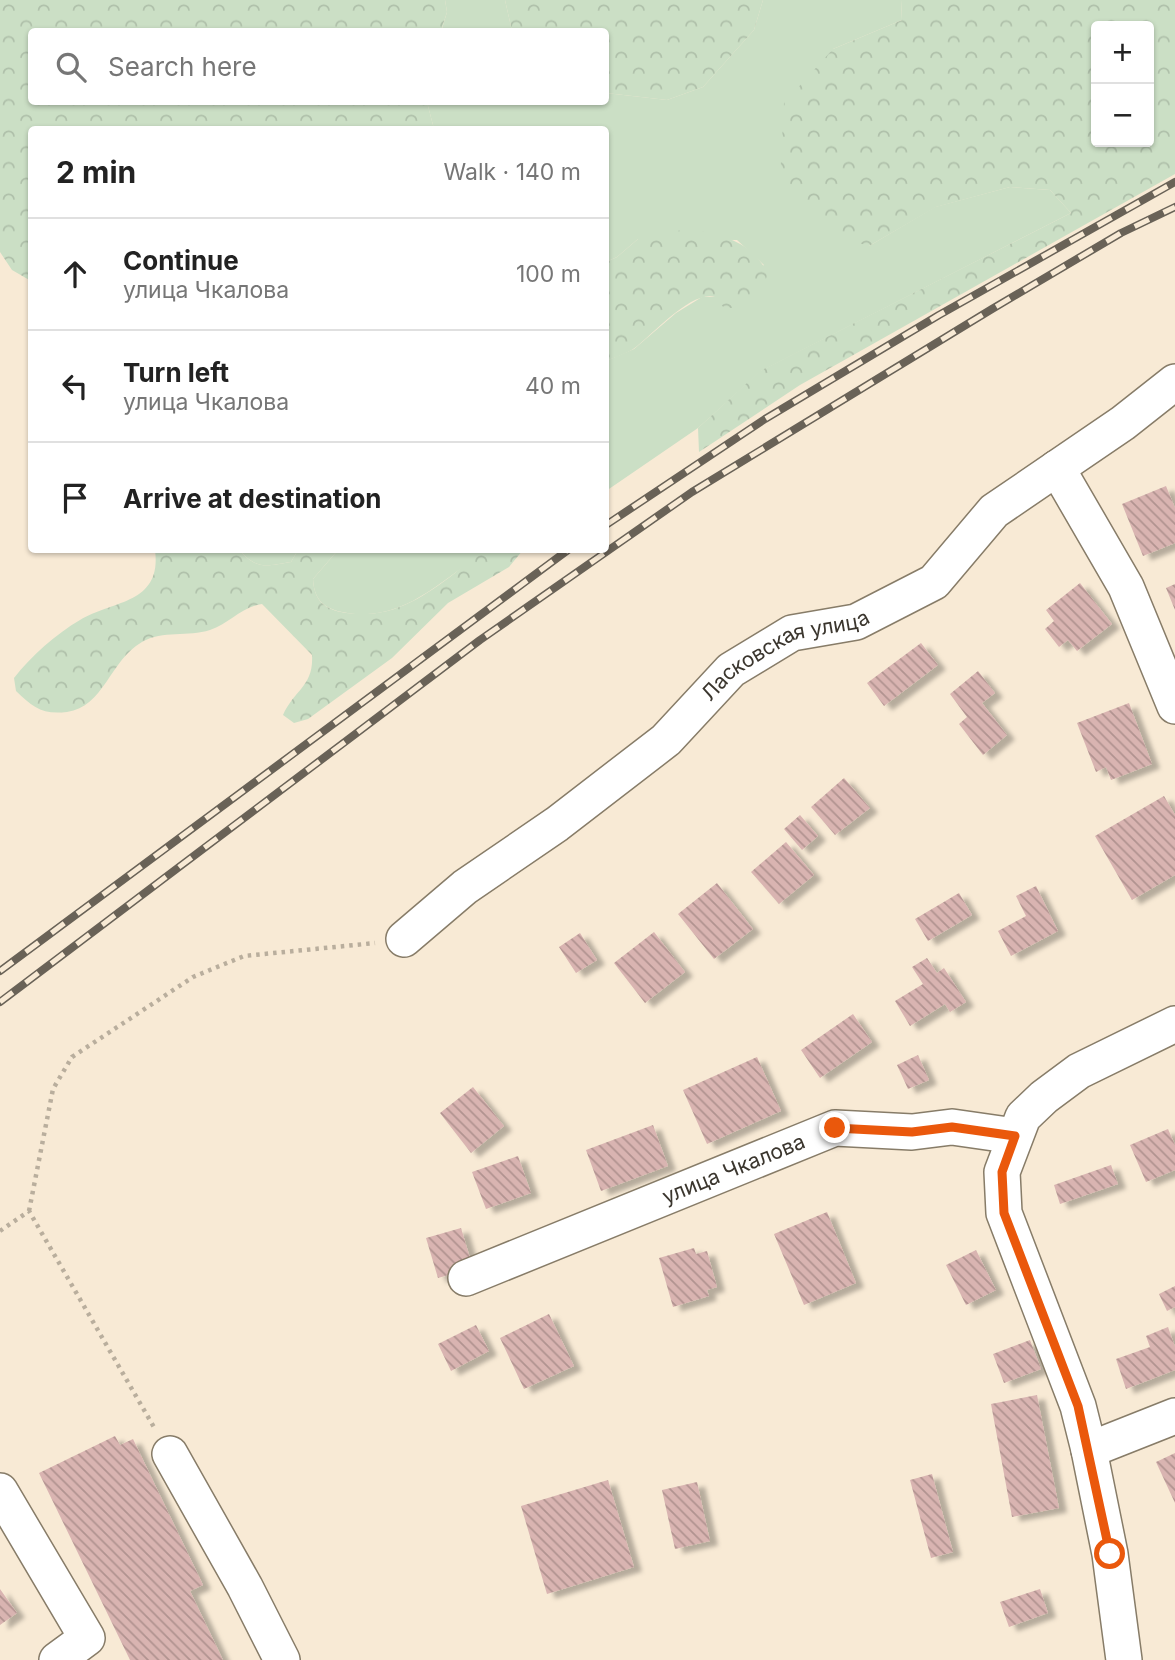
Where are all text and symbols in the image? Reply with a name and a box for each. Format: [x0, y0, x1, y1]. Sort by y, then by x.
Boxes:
map controls [1091, 21, 1154, 147]
button: + [1091, 21, 1154, 84]
search box [28, 28, 609, 105]
icon: search [52, 48, 90, 86]
text: Search here [108, 51, 257, 82]
button: − [1091, 84, 1154, 147]
text: 2 min [56, 154, 136, 190]
text: Walk · 140 m [443, 158, 581, 186]
text: Continue [123, 245, 239, 276]
icon: ahead [56, 255, 94, 293]
text: 100 m [516, 260, 581, 288]
text: улица Чкалова [123, 276, 289, 304]
text: Turn left [123, 357, 229, 388]
icon: left [56, 367, 94, 405]
text: 40 m [525, 372, 581, 400]
text: улица Чкалова [123, 388, 289, 416]
icon: arrive [56, 479, 94, 517]
text: Arrive at destination [123, 483, 382, 514]
street label: Ласковская улица [696, 604, 874, 706]
route end [819, 1112, 850, 1143]
street label: улица Чкалова [658, 1129, 809, 1209]
route start [1094, 1538, 1125, 1569]

